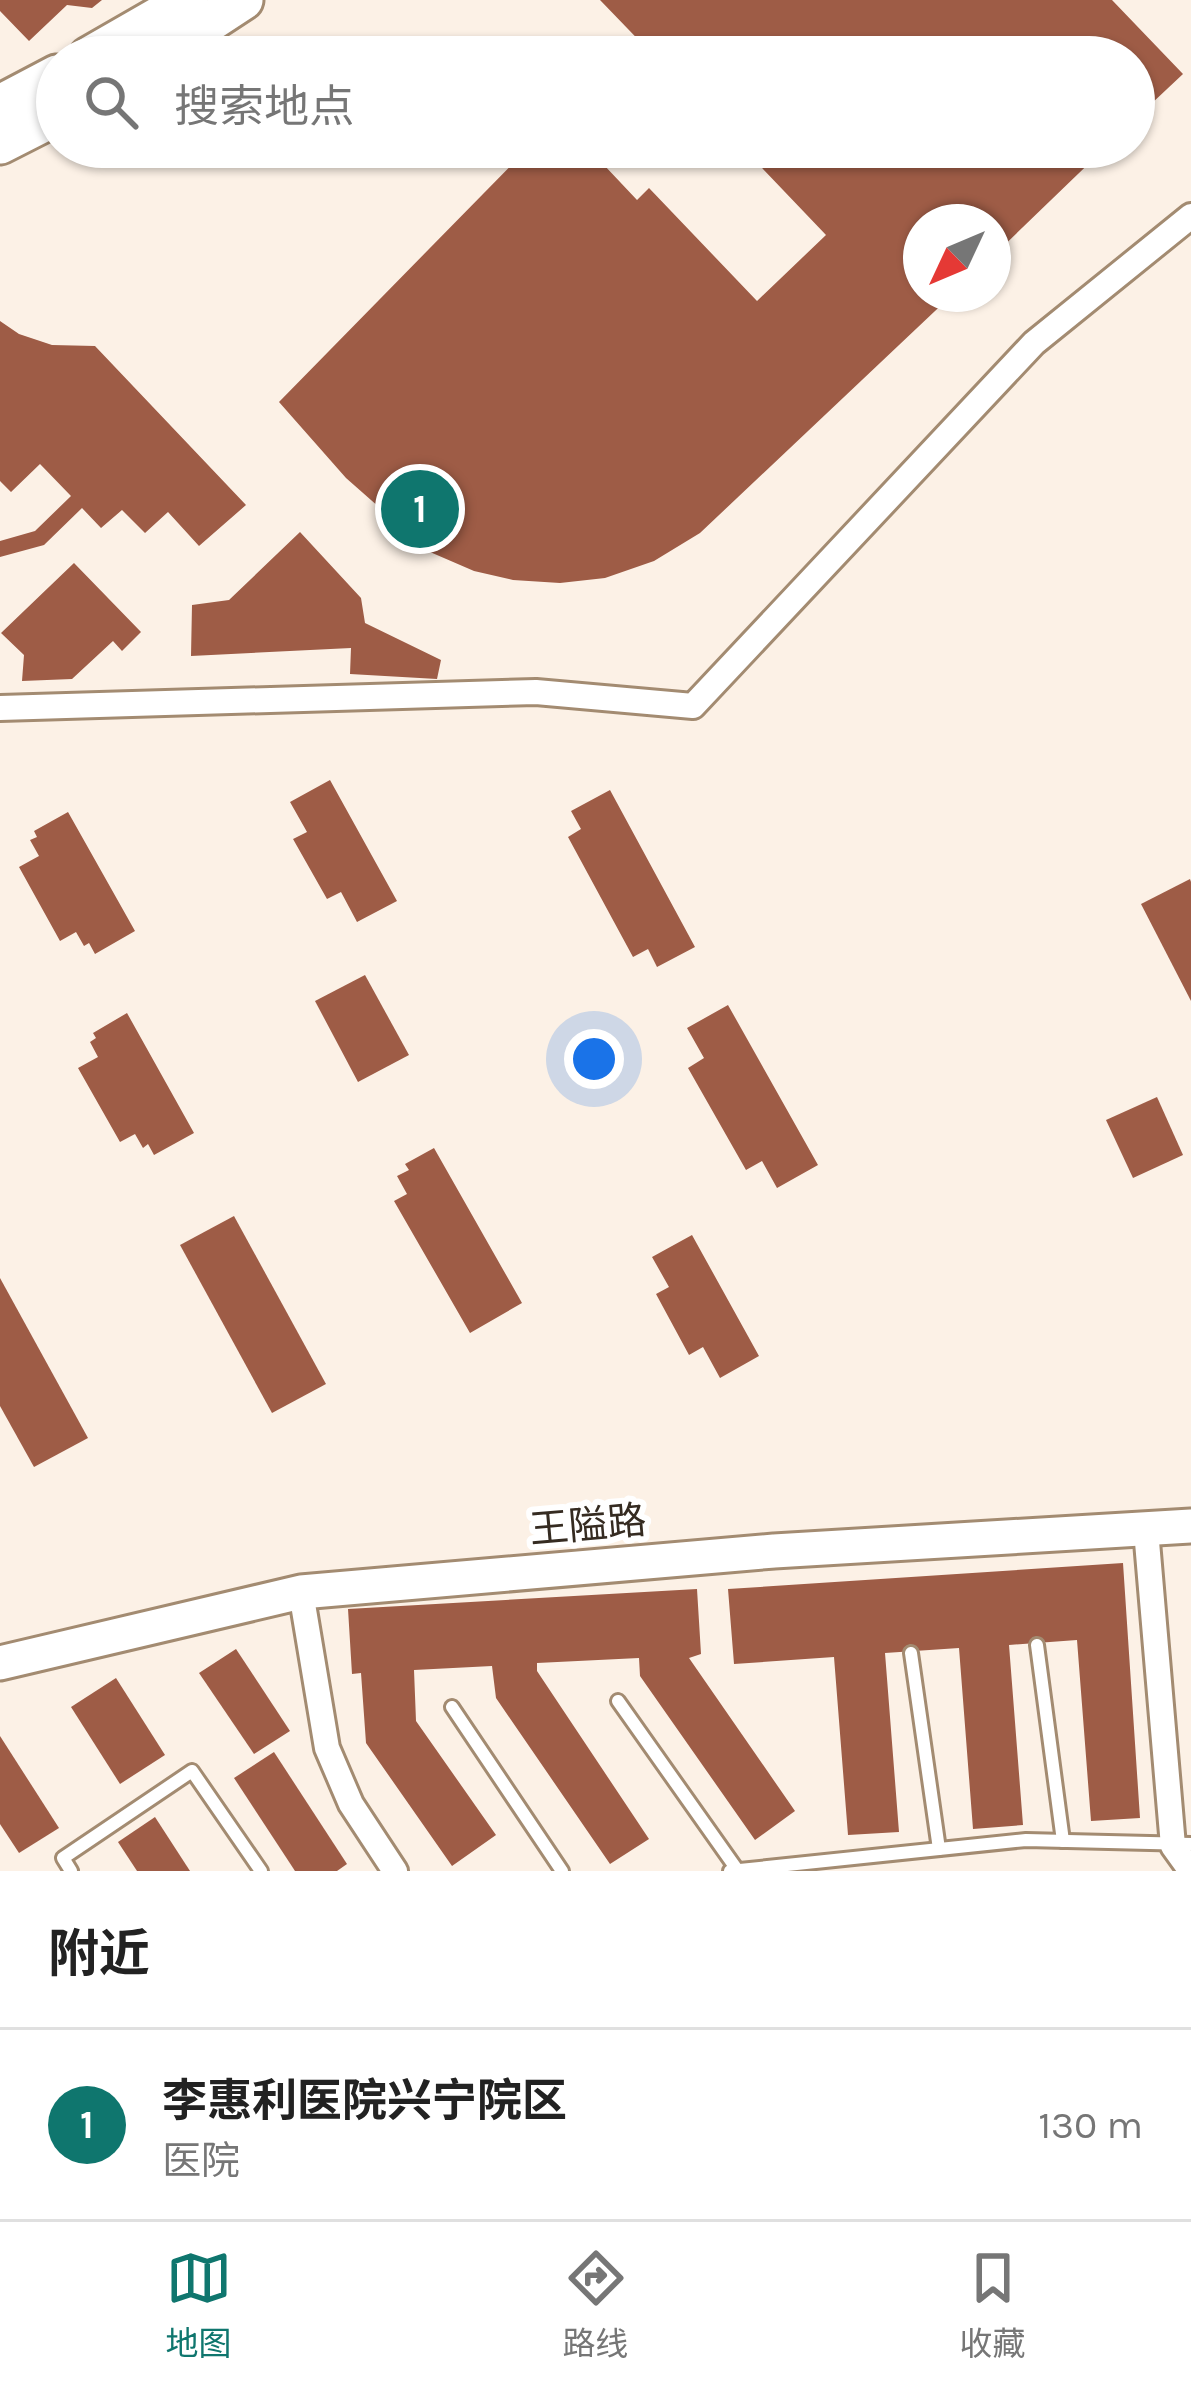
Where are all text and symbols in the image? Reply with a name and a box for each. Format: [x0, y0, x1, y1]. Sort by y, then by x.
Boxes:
search box [36, 36, 1155, 168]
icon: search [78, 69, 144, 135]
text: 搜索地点 [174, 81, 354, 133]
north arrow [903, 204, 1011, 312]
pin: 1 [381, 464, 459, 554]
your location [564, 1029, 624, 1089]
street label: 王隘路 [528, 1497, 648, 1553]
text: 附近 [48, 1924, 150, 1984]
text: 李惠利医院兴宁院区 [162, 2075, 567, 2127]
text: 1 [80, 2102, 94, 2148]
text: 130 m [1038, 2102, 1143, 2148]
text: 医院 [162, 2138, 240, 2184]
tab: 地图 [166, 2245, 232, 2365]
tab: 路线 [563, 2245, 629, 2365]
tab: 收藏 [960, 2245, 1026, 2365]

